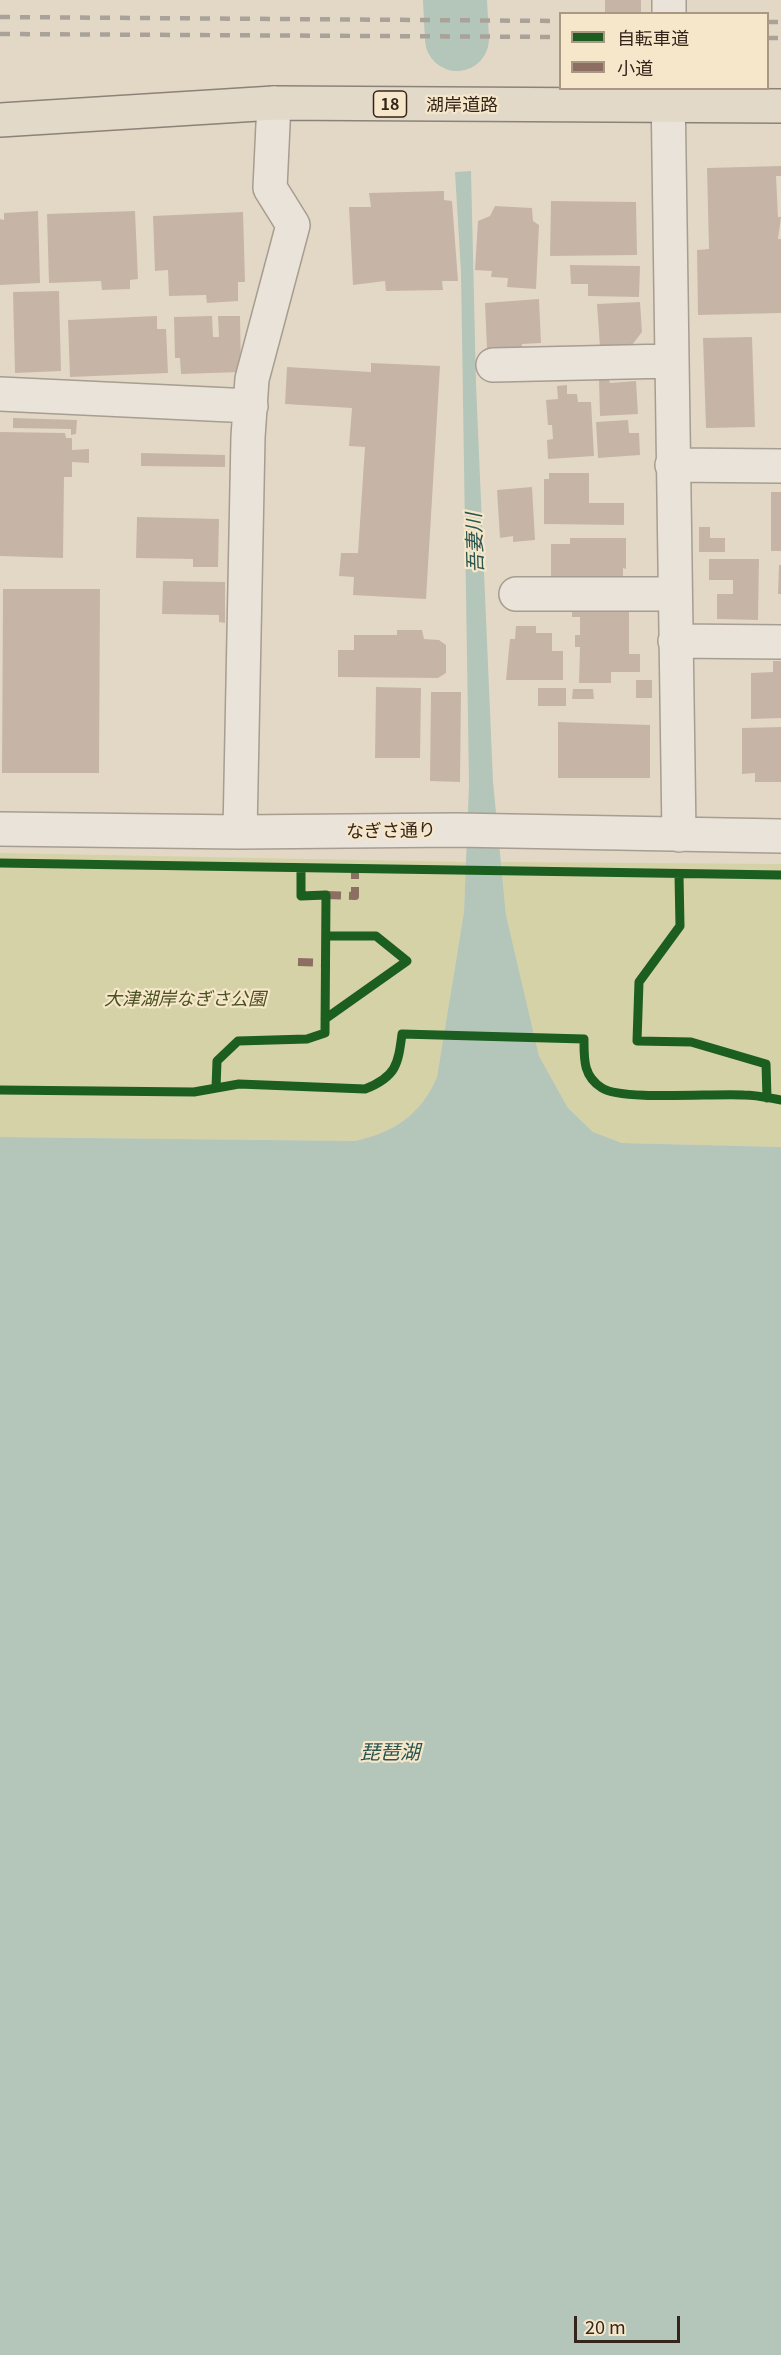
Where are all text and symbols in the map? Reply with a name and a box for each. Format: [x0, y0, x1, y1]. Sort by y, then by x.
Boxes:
legend [559, 12, 769, 90]
text: 自転車道 [617, 24, 689, 50]
text: 小道 [617, 54, 653, 80]
road number: 18 [374, 91, 406, 117]
street label: 湖岸道路 [426, 93, 498, 115]
water label: 吾妻川 [461, 513, 487, 573]
street label: なぎさ通り [346, 818, 436, 842]
park label: 大津湖岸なぎさ公園 [104, 987, 266, 1009]
water label: 琵琶湖 [360, 1739, 420, 1763]
scale bar [577, 2304, 684, 2342]
text: 20 m [585, 2313, 626, 2339]

